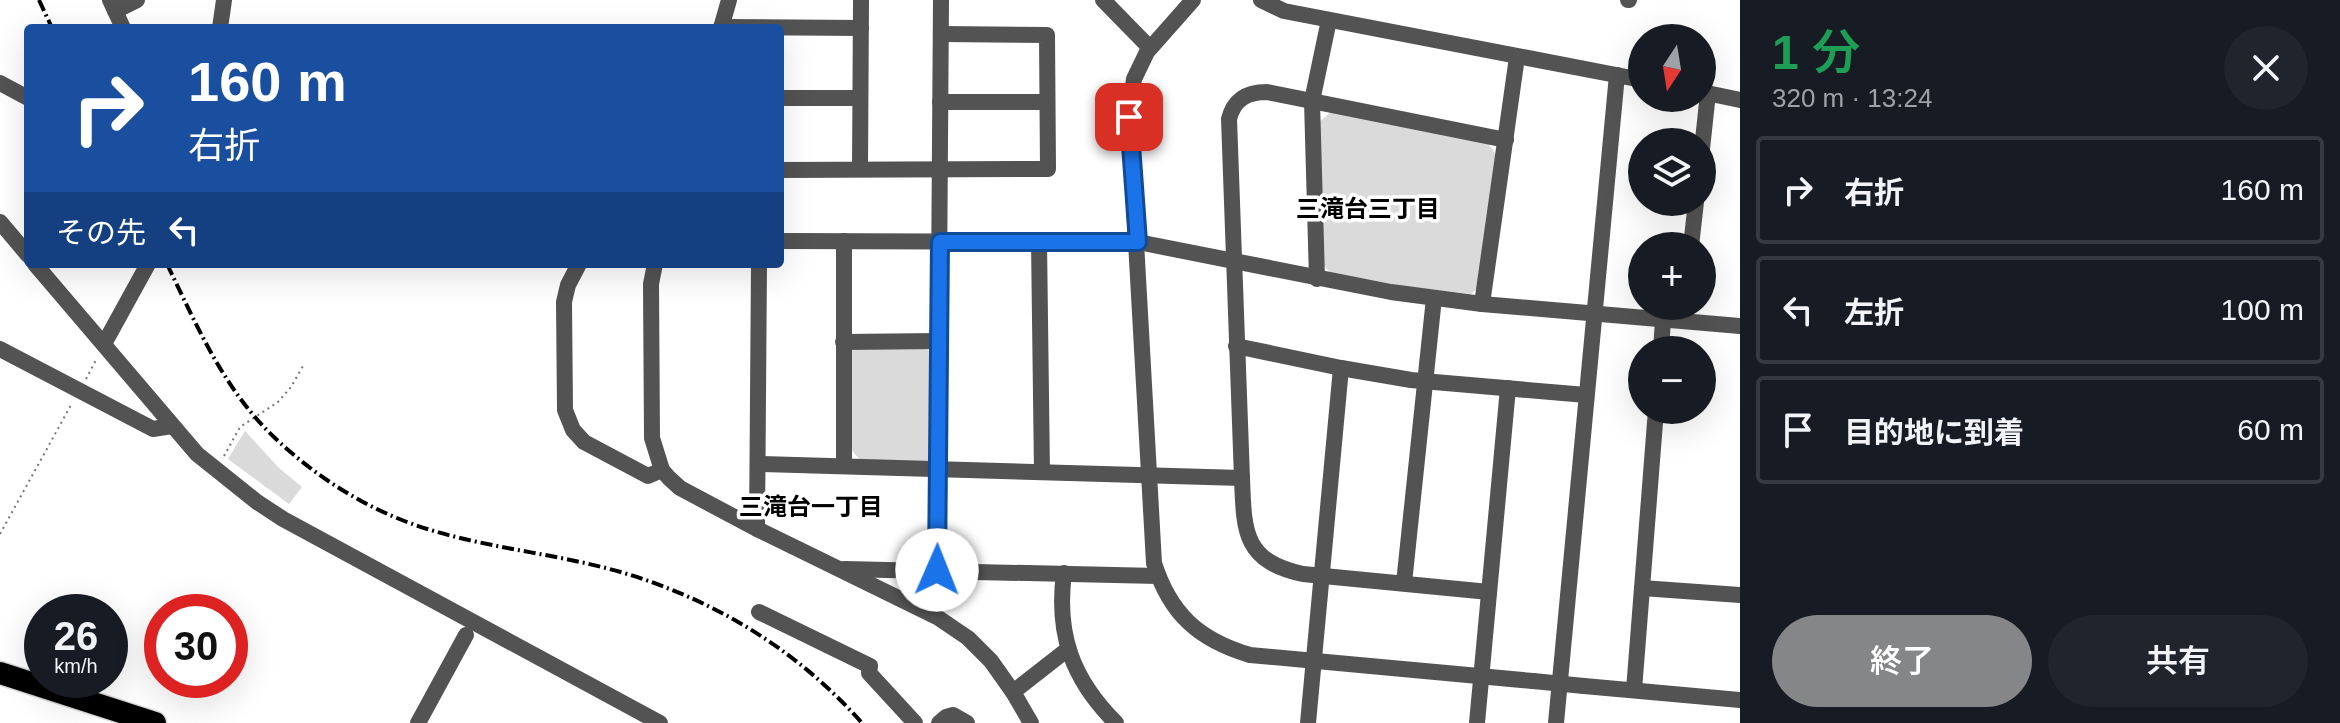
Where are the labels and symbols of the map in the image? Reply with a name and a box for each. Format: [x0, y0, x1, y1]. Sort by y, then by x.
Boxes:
north arrow [1628, 24, 1716, 112]
pin [1095, 83, 1163, 151]
district label: 三滝台三丁目 [1296, 195, 1440, 222]
district label: 三滝台一丁目 [739, 493, 883, 520]
position arrow [895, 528, 979, 612]
speed limit sign: 30 [144, 594, 248, 698]

